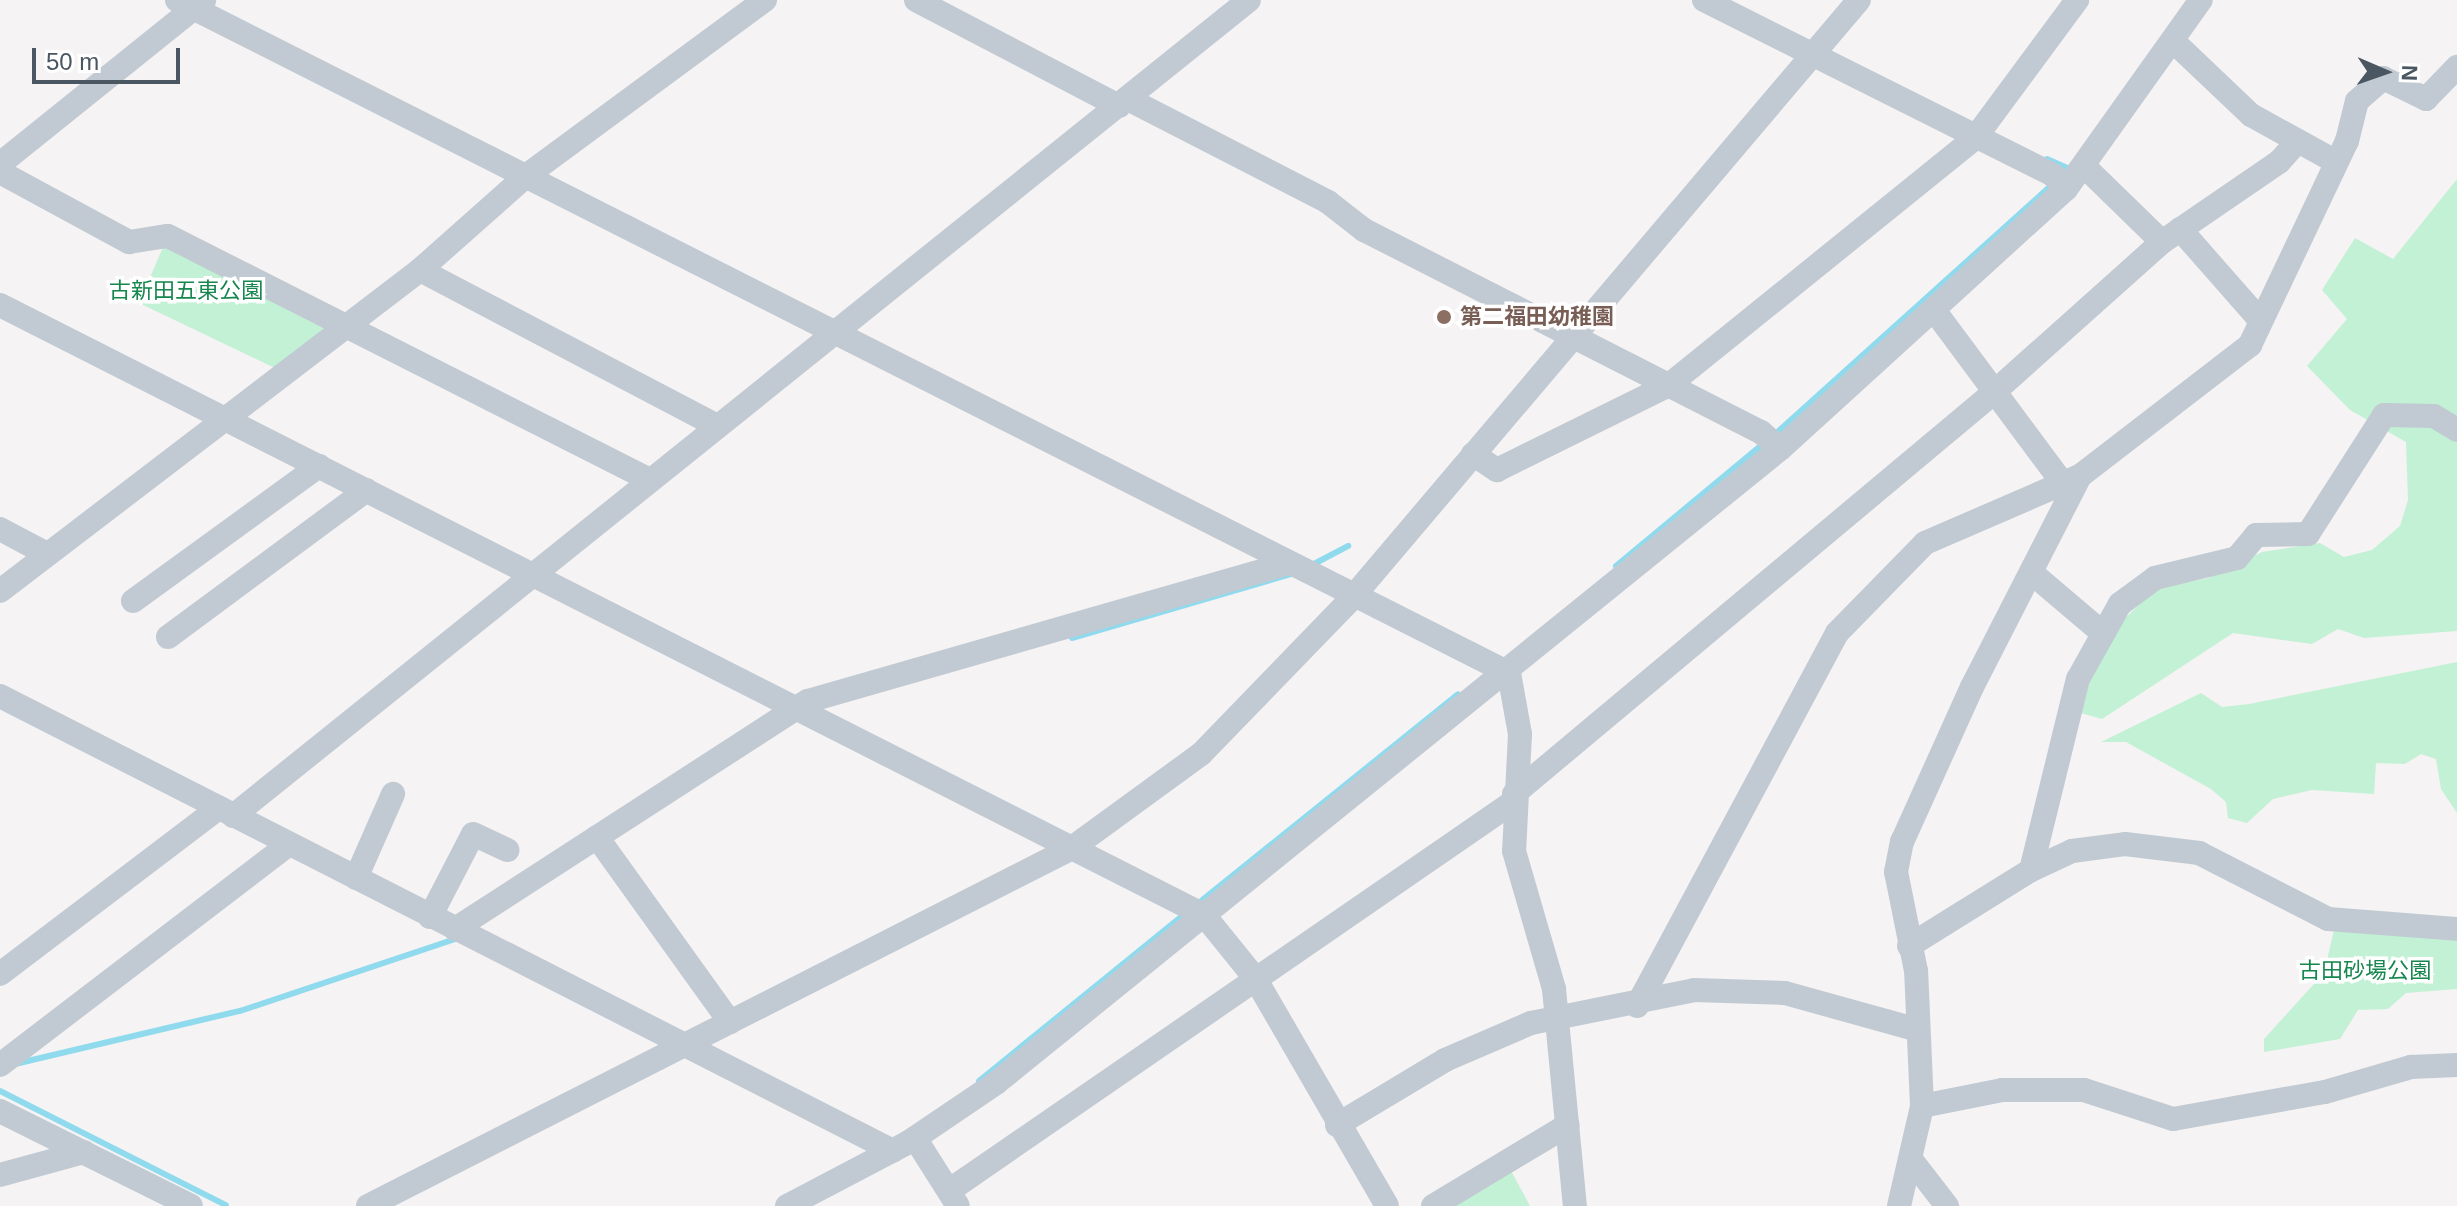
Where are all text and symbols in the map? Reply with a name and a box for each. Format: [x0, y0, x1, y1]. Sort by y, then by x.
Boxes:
scale bar [36, 32, 184, 82]
north arrow [2345, 32, 2425, 112]
text: 50 m [46, 48, 99, 75]
text: N [2397, 64, 2422, 81]
park label: 古新田五東公園 [109, 278, 263, 304]
place label: 第二福田幼稚園 [1460, 304, 1614, 330]
marker: 第二福田幼稚園 [1435, 308, 1453, 326]
park label: 古田砂場公園 [2299, 958, 2431, 984]

